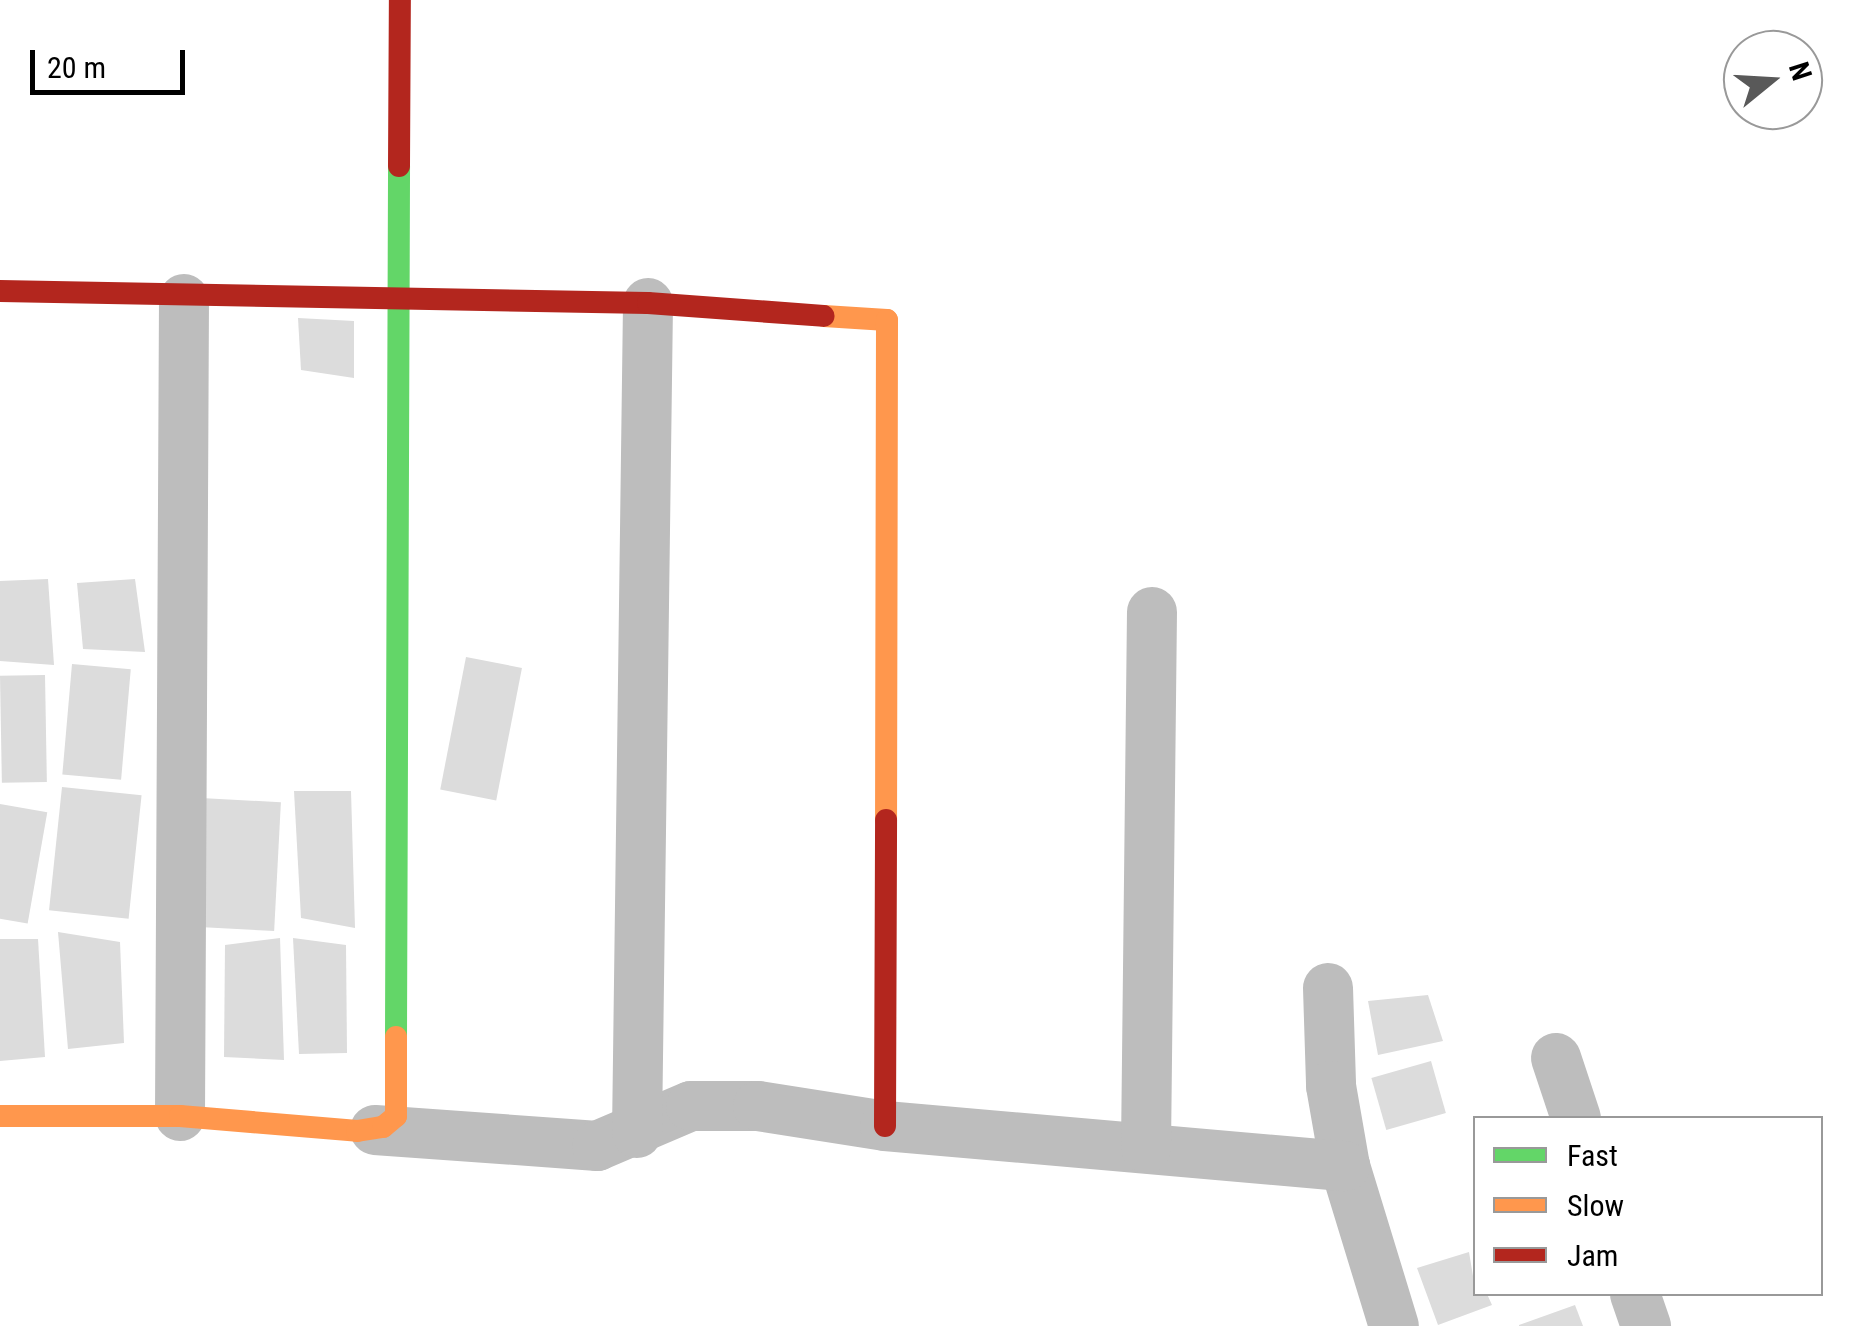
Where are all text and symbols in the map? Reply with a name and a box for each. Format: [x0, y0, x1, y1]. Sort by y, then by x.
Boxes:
scale bar [35, 30, 190, 92]
north arrow [1723, 30, 1823, 130]
text: 20 m [47, 50, 106, 85]
text: N [1782, 58, 1818, 84]
legend [1473, 1116, 1823, 1296]
text: Fast [1567, 1138, 1618, 1173]
text: Slow [1567, 1188, 1624, 1223]
text: Jam [1567, 1238, 1618, 1273]

